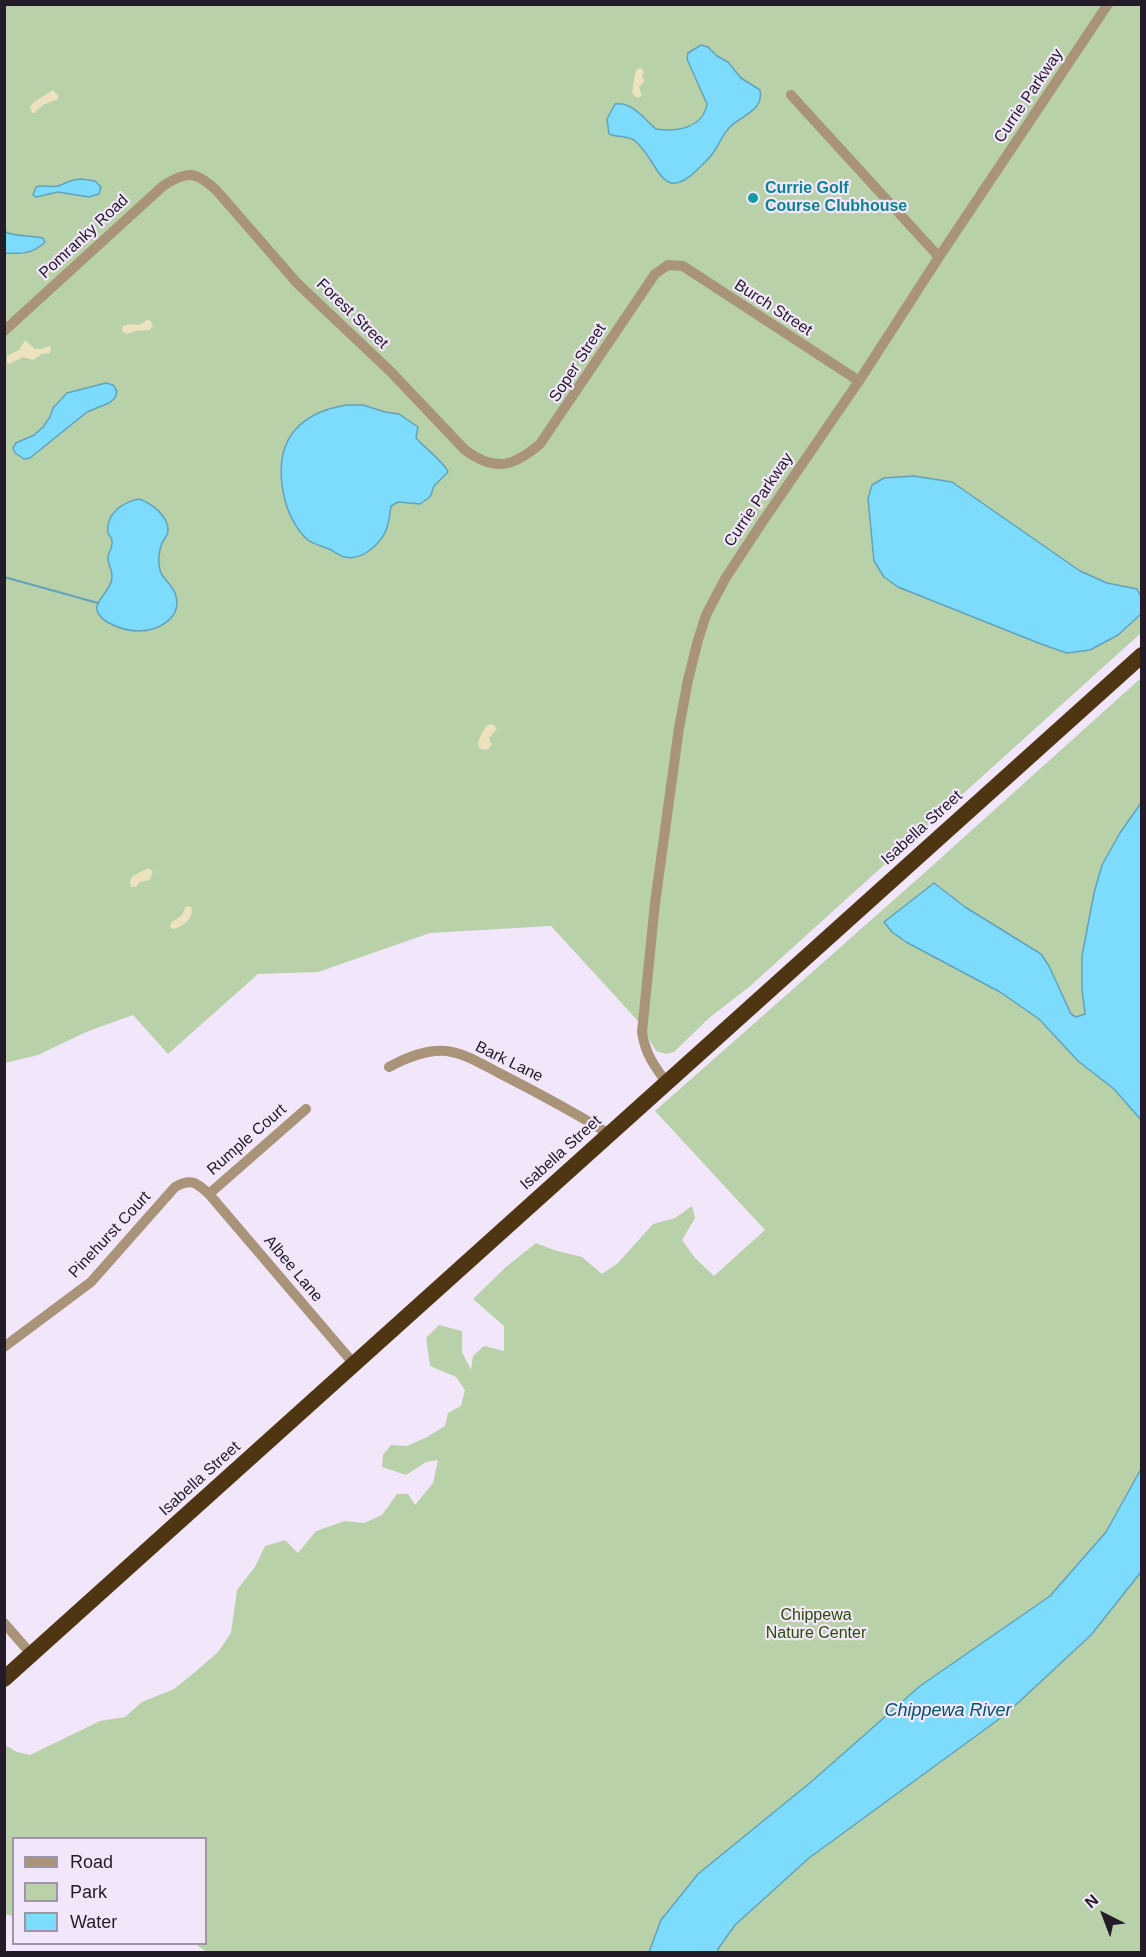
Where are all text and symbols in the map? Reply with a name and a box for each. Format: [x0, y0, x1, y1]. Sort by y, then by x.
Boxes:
street label: Currie Parkway [990, 45, 1068, 147]
place label: Currie Golf Course Clubhouse [765, 179, 907, 217]
street label: Pomranky Road [36, 191, 132, 283]
marker: Currie Golf Course Clubhouse [746, 191, 760, 205]
street label: Forest Street [312, 275, 392, 353]
street label: Burch Street [730, 276, 816, 340]
street label: Soper Street [545, 320, 611, 406]
street label: Currie Parkway [720, 449, 798, 551]
street label: Isabella Street [878, 787, 966, 869]
street label: Bark Lane [472, 1037, 546, 1087]
street label: Rumple Court [203, 1100, 291, 1180]
street label: Isabella Street [517, 1112, 605, 1194]
street label: Pinehurst Court [65, 1188, 155, 1282]
street label: Albee Lane [260, 1232, 326, 1306]
street label: Isabella Street [156, 1438, 244, 1520]
park label: Chippewa Nature Center [766, 1606, 866, 1644]
water label: Chippewa River [884, 1700, 1012, 1722]
legend [12, 1837, 207, 1945]
text: Road [70, 1852, 113, 1872]
text: Park [70, 1882, 107, 1902]
north arrow [1074, 1885, 1134, 1945]
text: N [1082, 1891, 1102, 1911]
text: Water [70, 1912, 117, 1932]

